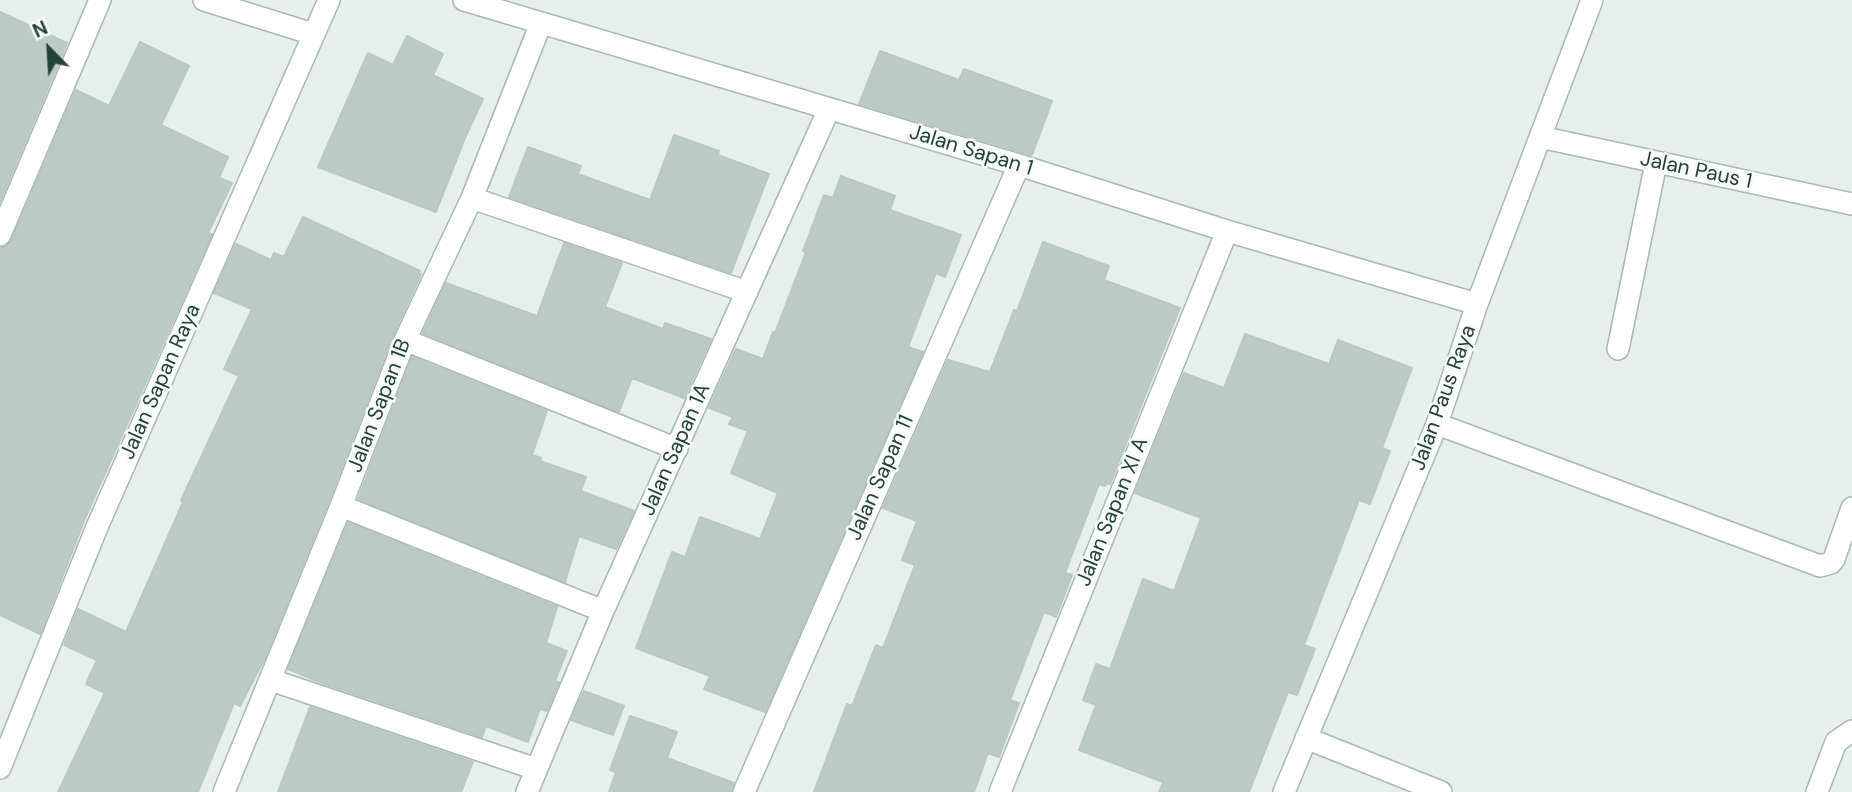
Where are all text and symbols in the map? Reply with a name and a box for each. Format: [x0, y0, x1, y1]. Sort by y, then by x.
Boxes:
north arrow [14, 14, 84, 84]
text: N [29, 15, 52, 44]
street label: Jalan Sapan 1 [906, 120, 1036, 182]
street label: Jalan Paus 1 [1638, 147, 1754, 195]
street label: Jalan Sapan Raya [115, 300, 207, 464]
street label: Jalan Paus Raya [1406, 322, 1482, 474]
street label: Jalan Sapan 1B [343, 336, 417, 476]
street label: Jalan Sapan 1A [636, 380, 716, 520]
street label: Jalan Sapan 11 [842, 411, 920, 545]
street label: Jalan Sapan XI A [1072, 434, 1154, 590]

